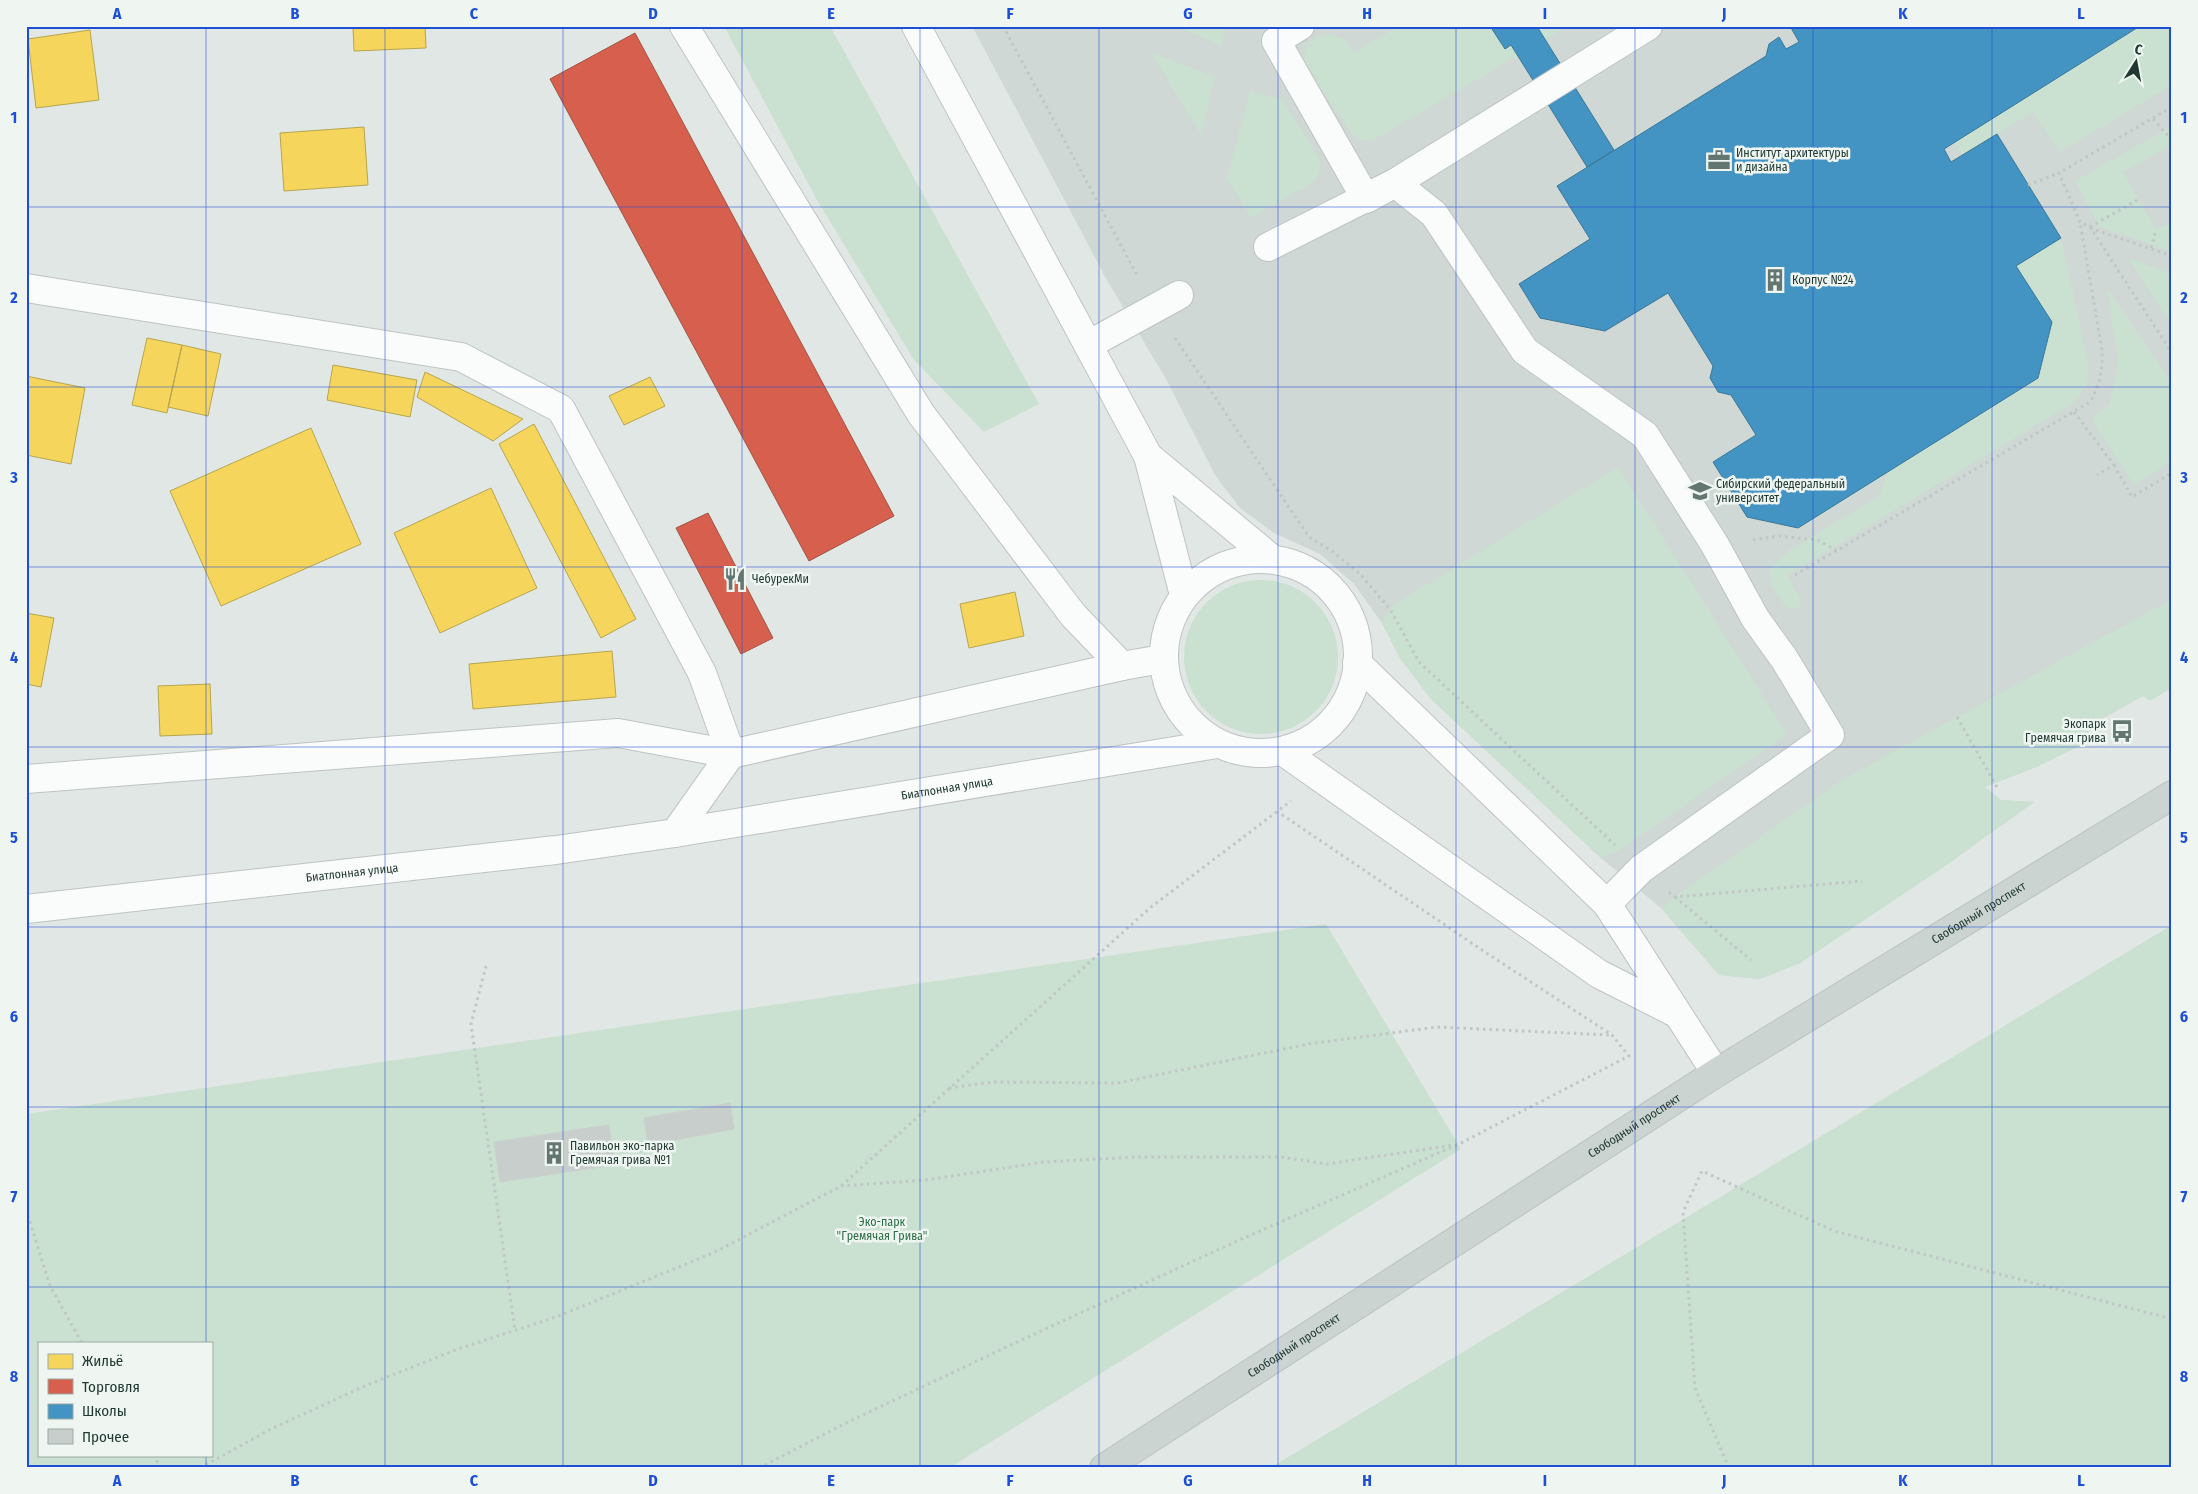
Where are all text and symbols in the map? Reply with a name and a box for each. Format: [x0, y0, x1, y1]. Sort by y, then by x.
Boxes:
text: A [112, 4, 122, 23]
text: B [291, 4, 300, 23]
text: C [470, 4, 479, 23]
text: D [648, 4, 658, 23]
text: E [827, 4, 835, 23]
text: F [1006, 4, 1014, 23]
text: G [1183, 4, 1193, 23]
text: H [1362, 4, 1372, 23]
text: I [1543, 4, 1547, 23]
text: J [1721, 4, 1726, 23]
text: K [1898, 4, 1908, 23]
text: L [2077, 4, 2085, 23]
north arrow [2110, 38, 2160, 88]
text: С [2133, 41, 2144, 59]
text: 1 [11, 108, 17, 127]
text: 1 [2181, 108, 2187, 127]
place label: Институт архитектуры и дизайна [1736, 146, 1849, 174]
office icon: Институт архитектуры и дизайна [1706, 147, 1732, 173]
building icon: Корпус №24 [1762, 267, 1788, 293]
place label: Корпус №24 [1792, 273, 1854, 287]
text: 2 [9, 288, 18, 307]
text: 2 [2179, 288, 2188, 307]
text: 3 [9, 468, 18, 487]
text: 3 [2179, 468, 2188, 487]
place label: Сибирский федеральный университет [1716, 477, 1845, 505]
school or university icon: Сибирский федеральный университет [1687, 478, 1713, 504]
restaurant icon: ЧебурекМи [722, 566, 748, 592]
place label: ЧебурекМи [752, 572, 809, 586]
text: 4 [10, 648, 18, 667]
text: 4 [2180, 648, 2188, 667]
place label: Экопарк Гремячая грива [2025, 717, 2106, 745]
bus stop icon: Экопарк Гремячая грива [2109, 718, 2135, 744]
street label: Биатлонная улица [900, 774, 994, 803]
text: 5 [10, 828, 18, 847]
text: 5 [2180, 828, 2188, 847]
street label: Биатлонная улица [305, 861, 399, 885]
street label: Свободный проспект [1929, 879, 2028, 947]
text: 6 [10, 1007, 18, 1026]
text: 6 [2180, 1007, 2188, 1026]
street label: Свободный проспект [1585, 1091, 1683, 1161]
place label: Павильон эко-парка Гремячая грива №1 [570, 1139, 674, 1167]
building icon: Павильон эко-парка Гремячая грива №1 [541, 1140, 567, 1166]
text: 7 [11, 1187, 18, 1206]
text: 7 [2181, 1187, 2188, 1206]
park label: Эко-парк "Гремячая Грива" [837, 1215, 927, 1243]
street label: Свободный проспект [1245, 1310, 1343, 1380]
legend [38, 1342, 212, 1456]
text: Жильё [82, 1352, 123, 1370]
text: 8 [10, 1367, 19, 1386]
text: 8 [2180, 1367, 2189, 1386]
text: Торговля [82, 1378, 140, 1396]
text: Школы [82, 1402, 127, 1420]
text: Прочее [82, 1428, 129, 1446]
text: A [112, 1471, 122, 1490]
text: B [291, 1471, 300, 1490]
text: C [470, 1471, 479, 1490]
text: D [648, 1471, 658, 1490]
text: E [827, 1471, 835, 1490]
text: F [1006, 1471, 1014, 1490]
text: G [1183, 1471, 1193, 1490]
text: H [1362, 1471, 1372, 1490]
text: I [1543, 1471, 1547, 1490]
text: J [1721, 1471, 1726, 1490]
text: K [1898, 1471, 1908, 1490]
text: L [2077, 1471, 2085, 1490]

